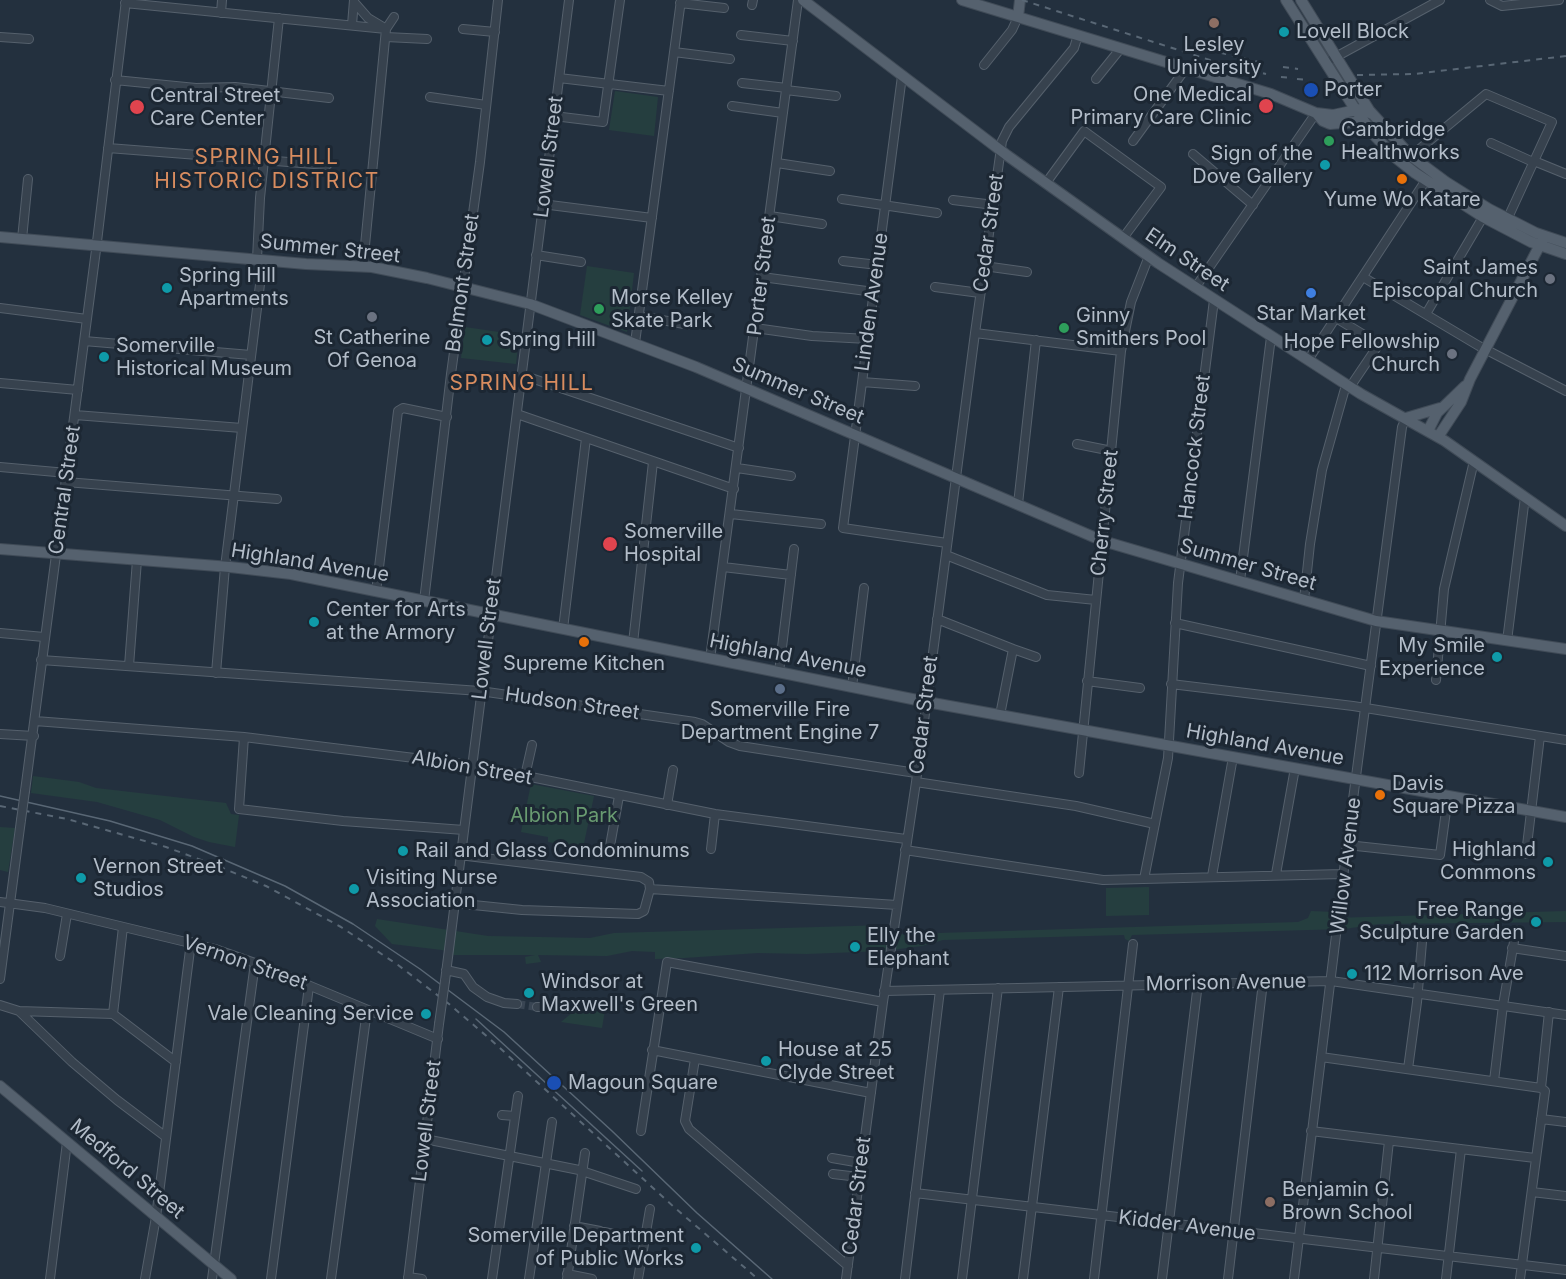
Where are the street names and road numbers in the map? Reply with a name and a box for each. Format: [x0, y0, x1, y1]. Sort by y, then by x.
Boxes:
street label: Lowell Street [530, 95, 568, 219]
street label: Cedar Street [969, 172, 1009, 294]
street label: Belmont Street [441, 212, 485, 354]
street label: Porter Street [743, 215, 781, 337]
street label: Elm Street [1140, 223, 1234, 297]
street label: Summer Street [259, 230, 401, 268]
street label: Linden Avenue [850, 231, 894, 373]
street label: Summer Street [728, 352, 868, 430]
street label: Hancock Street [1174, 373, 1216, 521]
street label: Central Street [44, 424, 86, 556]
street label: Cherry Street [1086, 449, 1124, 577]
street label: Summer Street [1177, 534, 1319, 596]
street label: Highland Avenue [229, 539, 391, 587]
street label: Lowell Street [468, 577, 506, 701]
street label: Highland Avenue [707, 629, 869, 683]
street label: Cedar Street [905, 654, 943, 776]
street label: Hudson Street [503, 683, 641, 725]
street label: Highland Avenue [1184, 719, 1346, 771]
street label: Albion Street [410, 746, 534, 790]
street label: Willow Avenue [1326, 796, 1366, 936]
street label: Vernon Street [180, 930, 310, 996]
street label: Morrison Avenue [1145, 970, 1307, 996]
street label: Lowell Street [408, 1059, 446, 1183]
street label: Medford Street [65, 1114, 189, 1224]
street label: Cedar Street [838, 1135, 876, 1257]
street label: Kidder Avenue [1117, 1206, 1257, 1246]

